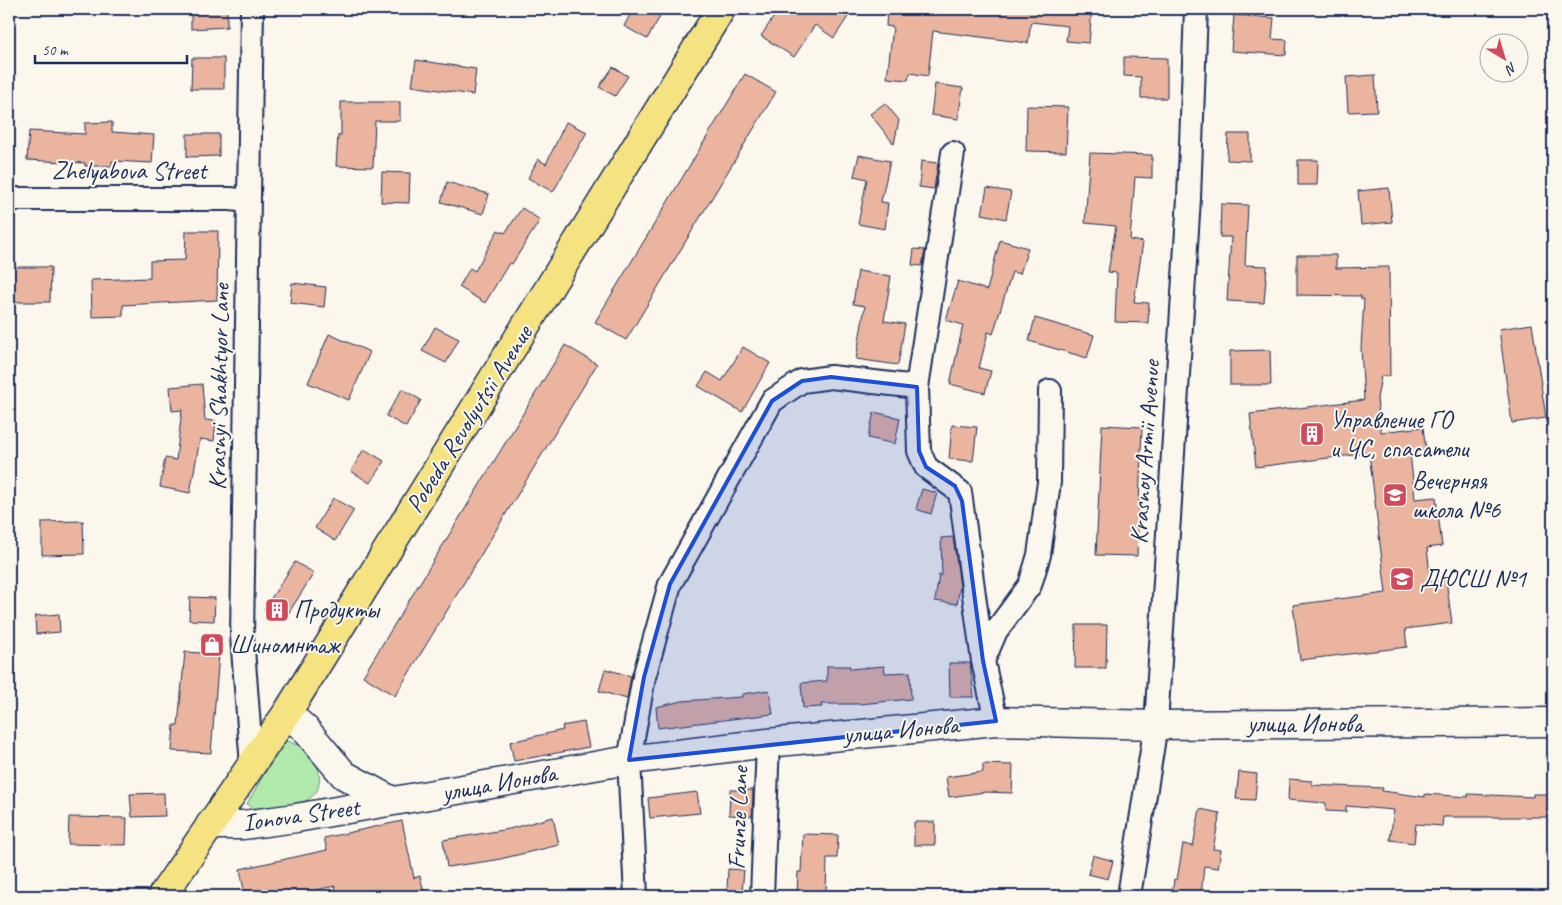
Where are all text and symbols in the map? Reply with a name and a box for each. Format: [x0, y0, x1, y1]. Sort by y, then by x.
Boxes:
scale bar [35, 32, 188, 64]
north arrow [1480, 32, 1530, 82]
text: 50 m [42, 41, 69, 60]
text: N [1501, 58, 1520, 79]
street label: Zhelyabova Street [52, 155, 209, 187]
street label: Krasnyi Shakhtyor Lane [201, 282, 237, 491]
street label: Pobeda Revolyutsii Avenue [398, 318, 541, 519]
street label: Krasnoy Armii Avenue [1123, 357, 1168, 545]
place label: Управление ГО и ЧС, спасатели [1330, 404, 1470, 465]
building icon: Управление ГО и ЧС, спасатели [1299, 421, 1325, 447]
place label: Вечерняя школа №6 [1412, 465, 1501, 526]
school or university icon: Вечерняя школа №6 [1382, 482, 1408, 508]
place label: ДЮСШ №1 [1420, 563, 1528, 595]
school or university icon: ДЮСШ №1 [1389, 566, 1415, 592]
place label: Продукты [294, 594, 381, 626]
building icon: Продукты [264, 597, 290, 623]
place label: Шиномнтаж [230, 629, 341, 661]
shop icon: Шиномнтаж [199, 632, 225, 658]
street label: улица Ионова [1245, 708, 1366, 740]
street label: улица Ионова [840, 709, 963, 751]
street label: улица Ионова [437, 757, 561, 809]
street label: Frunze Lane [720, 764, 756, 870]
street label: Ionova Street [241, 791, 364, 839]

